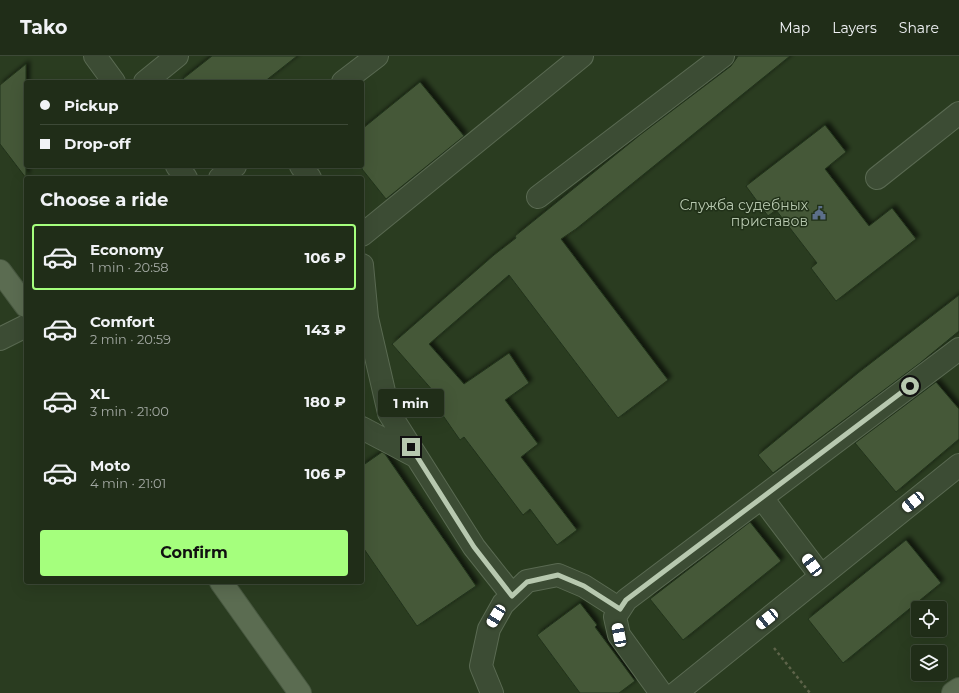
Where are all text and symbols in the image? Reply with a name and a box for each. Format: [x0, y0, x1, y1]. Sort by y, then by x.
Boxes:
text: Tako [20, 16, 67, 39]
text: Map [779, 19, 810, 37]
text: Layers [832, 19, 877, 37]
text: Share [899, 19, 939, 37]
text: Pickup [64, 96, 119, 115]
text: Drop-off [64, 134, 131, 153]
text: Choose a ride [40, 189, 168, 211]
place label: Служба судебных приставов [679, 196, 809, 230]
public building icon: Служба судебных приставов [811, 205, 827, 221]
icon: car [42, 239, 78, 275]
text: Economy [90, 240, 163, 259]
text: 106 ₽ [304, 248, 346, 267]
text: 1 min · 20:58 [90, 259, 169, 275]
icon: car [42, 311, 78, 347]
text: Comfort [90, 312, 155, 331]
text: 143 ₽ [305, 320, 346, 339]
text: 2 min · 20:59 [90, 331, 171, 347]
route start [901, 377, 919, 395]
icon: car [42, 383, 78, 419]
text: XL [90, 384, 109, 403]
callout: 1 min [378, 389, 444, 417]
text: 180 ₽ [304, 392, 346, 411]
text: 1 min [393, 395, 429, 411]
text: 3 min · 21:00 [90, 403, 169, 419]
route end [402, 438, 420, 456]
icon: car [42, 455, 78, 491]
text: Moto [90, 456, 130, 475]
text: 106 ₽ [304, 464, 346, 483]
text: 4 min · 21:01 [90, 475, 166, 491]
car [900, 490, 926, 514]
button: Confirm [40, 530, 348, 576]
car [800, 552, 824, 578]
map controls [911, 601, 947, 681]
button: locate [911, 601, 947, 637]
car [485, 603, 507, 629]
car [754, 607, 780, 631]
car [611, 622, 627, 648]
button: layers [911, 645, 947, 681]

